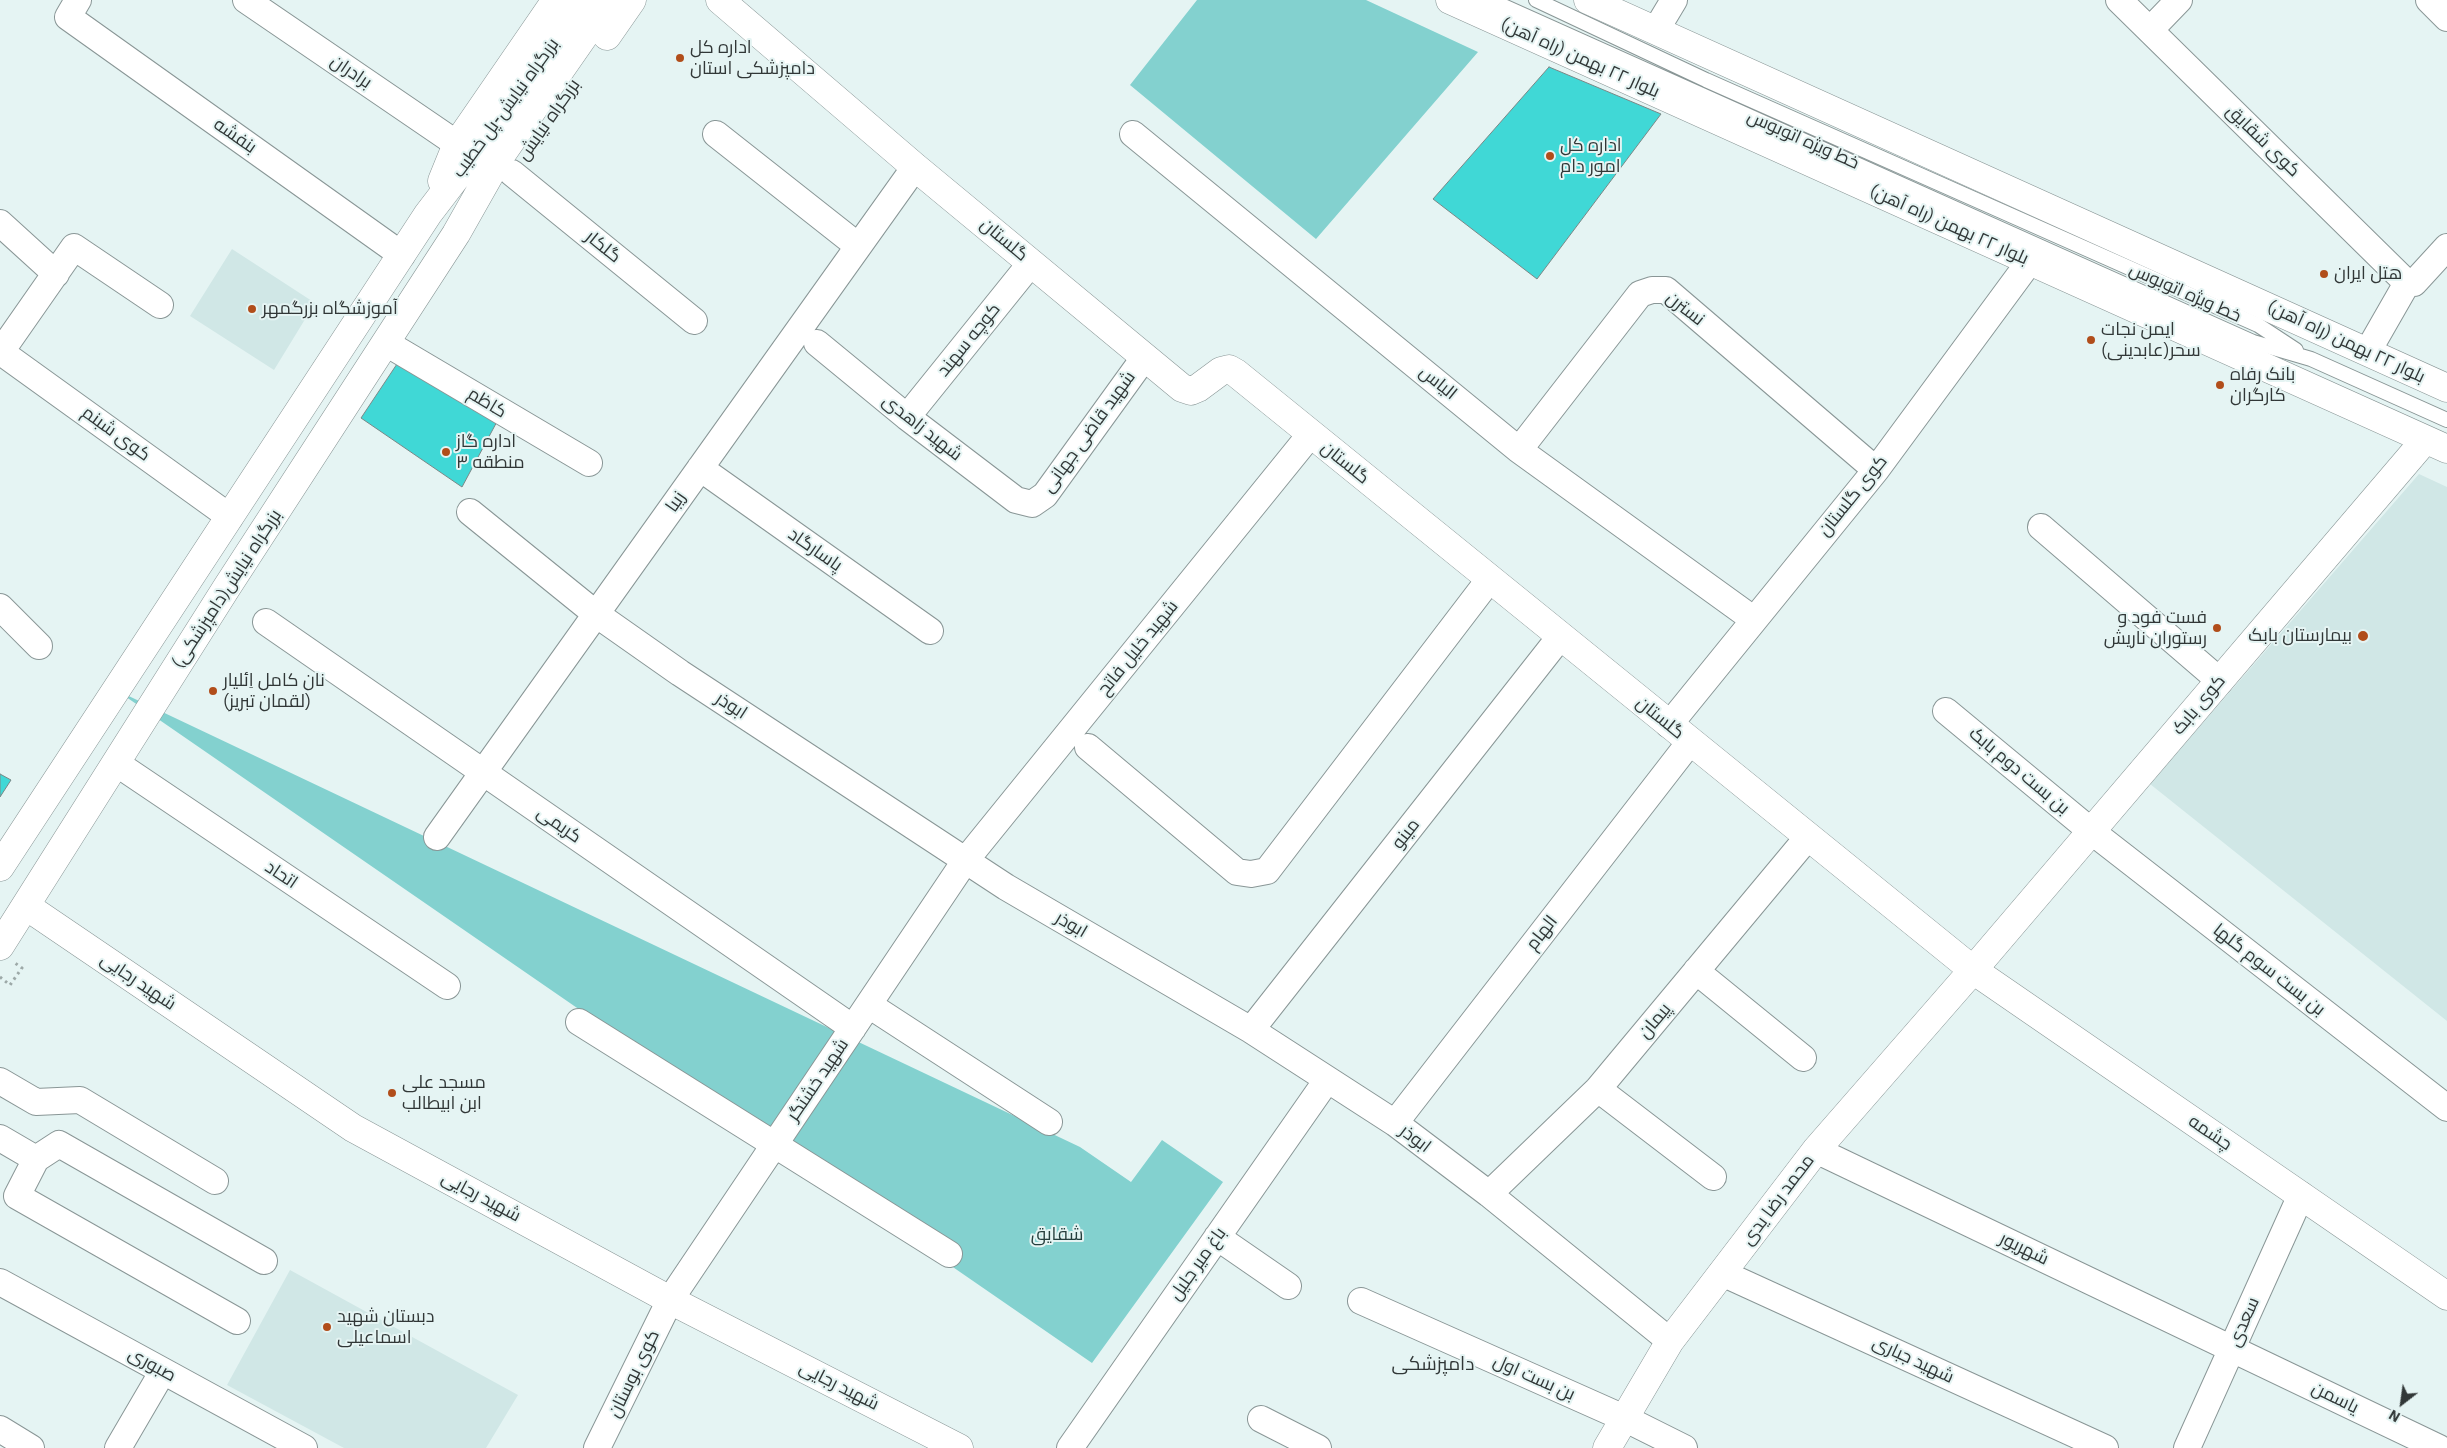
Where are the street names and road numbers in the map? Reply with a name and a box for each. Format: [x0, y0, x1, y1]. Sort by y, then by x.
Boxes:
street label: بلوار ۲۲ بهمن (راه آهن) [1497, 13, 1663, 103]
street label: بزرگراه نیایش-پل خطیب [448, 34, 564, 182]
street label: برادران [326, 50, 376, 94]
street label: بزرگراه نیایش [513, 75, 585, 165]
street label: کوی شقایق [2221, 100, 2305, 182]
street label: خط ویژه اتوبوس [1744, 106, 1862, 174]
street label: بنفشه [209, 114, 261, 158]
street label: بلوار ۲۲ بهمن (راه آهن) [1866, 180, 2032, 270]
street label: گلستان [976, 214, 1032, 266]
street label: گلکار [581, 226, 625, 268]
street label: خط ویژه اتوبوس [2126, 259, 2244, 327]
street label: نسترن [1661, 287, 1709, 331]
street label: بلوار ۲۲ بهمن (راه آهن) [2264, 296, 2428, 388]
street label: کوچه سهند [933, 299, 1005, 381]
street label: الیاس [1415, 361, 1461, 405]
street label: شهید قاضی جهانی [1038, 367, 1140, 497]
street label: کاظم [464, 383, 510, 423]
street label: شهید زاهدی [878, 390, 966, 466]
street label: کوی شبنم [78, 402, 154, 466]
street label: گلستان [1317, 437, 1373, 489]
street label: کوی گلستان [1814, 451, 1892, 541]
street label: زیبا [661, 488, 691, 516]
street label: بزرگراه نیایش(دامپزشکی) [167, 505, 287, 673]
street label: پاسارگاد [784, 524, 846, 576]
street label: شهید خلیل فاتح [1093, 596, 1183, 700]
street label: کوی بابک [2168, 671, 2230, 739]
street label: ابوذر [711, 688, 751, 724]
street label: گلستان [1632, 692, 1688, 744]
street label: بن بست دوم بابک [1964, 723, 2074, 819]
street label: کریمی [533, 802, 585, 848]
street label: مینو [1387, 815, 1425, 853]
street label: اتحاد [261, 856, 301, 894]
street label: ابوذر [1051, 907, 1091, 943]
street label: الهام [1522, 911, 1562, 955]
street label: بن بست سوم گلها [2209, 919, 2329, 1021]
street label: شهید رجایی [96, 949, 180, 1015]
street label: پیمان [1634, 999, 1676, 1043]
street label: شهید خشتگر [783, 1035, 853, 1125]
street label: چشمه [2184, 1111, 2236, 1155]
street label: ابوذر [1395, 1120, 1435, 1158]
street label: محمد رضا یدی [1737, 1150, 1819, 1250]
street label: شهید رجایی [438, 1167, 524, 1227]
street label: باغ میر جلیل [1165, 1223, 1231, 1305]
street label: شهریور [1996, 1228, 2052, 1270]
street label: سعدی [2224, 1294, 2264, 1350]
street label: کوی بوستان [604, 1327, 664, 1421]
street label: شهید جباری [1869, 1332, 1957, 1388]
street label: صبوری [124, 1343, 180, 1387]
street label: بن بست اول [1490, 1350, 1578, 1406]
street label: شهید رجایی [795, 1357, 883, 1415]
street label: یاسمن [2308, 1377, 2362, 1419]

